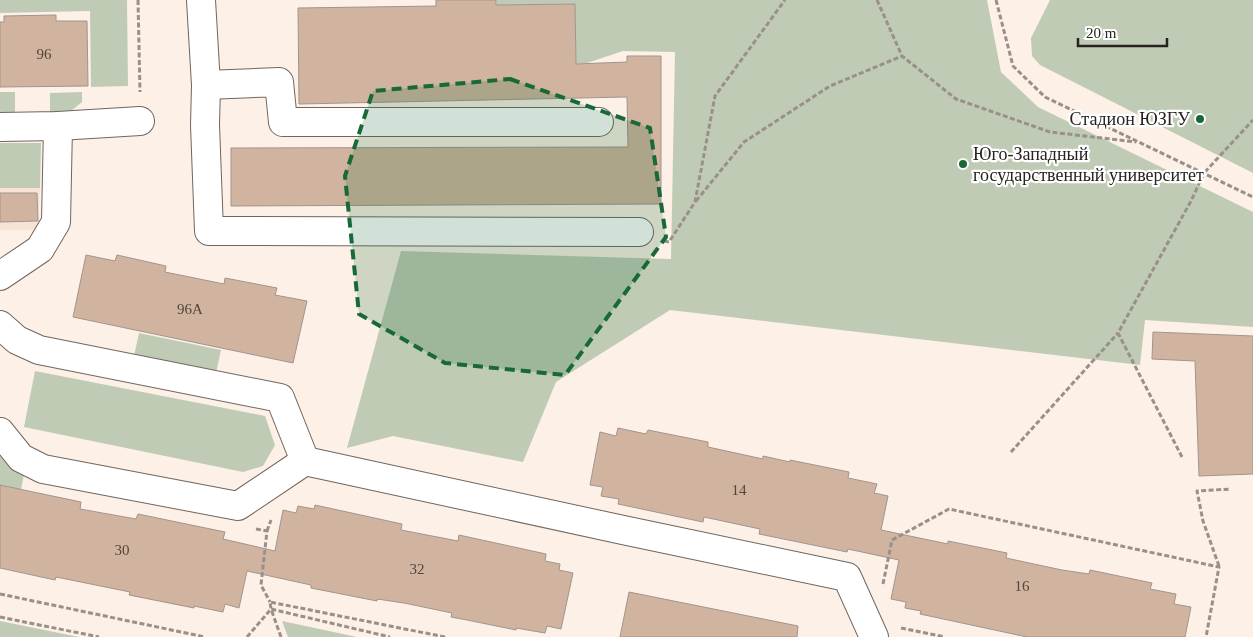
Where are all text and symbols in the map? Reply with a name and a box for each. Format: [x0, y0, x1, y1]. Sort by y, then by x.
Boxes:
scale bar [1078, 15, 1167, 47]
text: 20 m [1086, 25, 1117, 41]
house number: 96 [37, 46, 52, 62]
place label: Стадион ЮЗГУ [1070, 109, 1190, 129]
marker: Стадион ЮЗГУ [1194, 113, 1206, 125]
place label: Юго-Западный государственный университет [973, 144, 1204, 185]
marker: Юго-Западный государственный университет [957, 158, 969, 170]
house number: 96А [177, 301, 203, 317]
house number: 14 [732, 482, 747, 498]
house number: 30 [115, 542, 130, 558]
house number: 32 [410, 561, 425, 577]
house number: 16 [1015, 578, 1030, 594]

